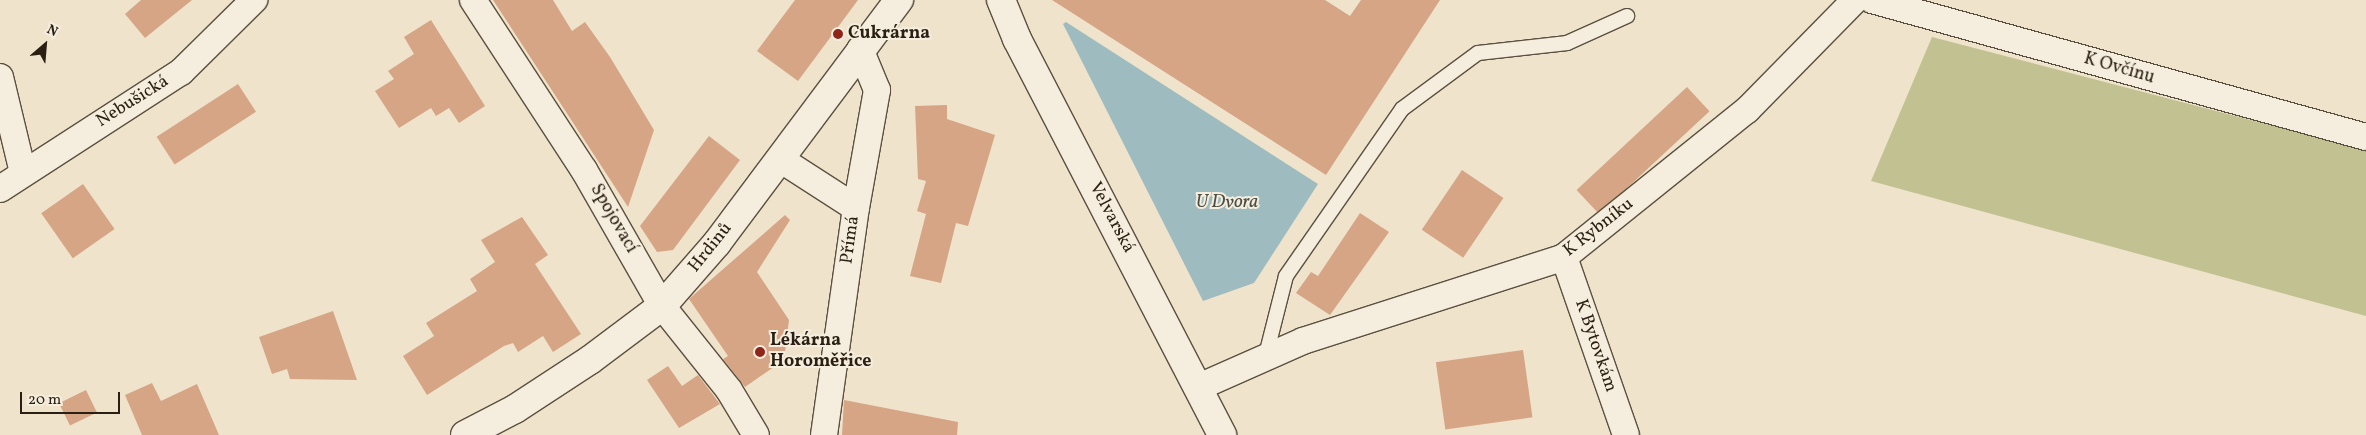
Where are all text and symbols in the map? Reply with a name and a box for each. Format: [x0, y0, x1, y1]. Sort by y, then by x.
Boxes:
north arrow [20, 20, 70, 70]
text: N [43, 20, 61, 42]
place label: Cukrárna [848, 23, 930, 45]
marker: Cukrárna [832, 28, 844, 40]
street label: K Ovčínu [2081, 49, 2157, 89]
street label: Nebušická [93, 71, 173, 133]
street label: Velvarská [1083, 179, 1139, 257]
street label: Spojovací [585, 181, 641, 257]
water label: U Dvora [1196, 192, 1258, 214]
street label: K Rybníku [1560, 194, 1638, 262]
street label: Přímá [837, 215, 865, 265]
street label: Hrdinů [684, 219, 738, 277]
street label: K Bytovkám [1569, 297, 1621, 395]
place label: Lékárna Horoměřice [770, 331, 872, 374]
marker: Lékárna Horoměřice [754, 346, 766, 358]
scale bar [22, 382, 122, 414]
text: 20 m [28, 390, 61, 411]

